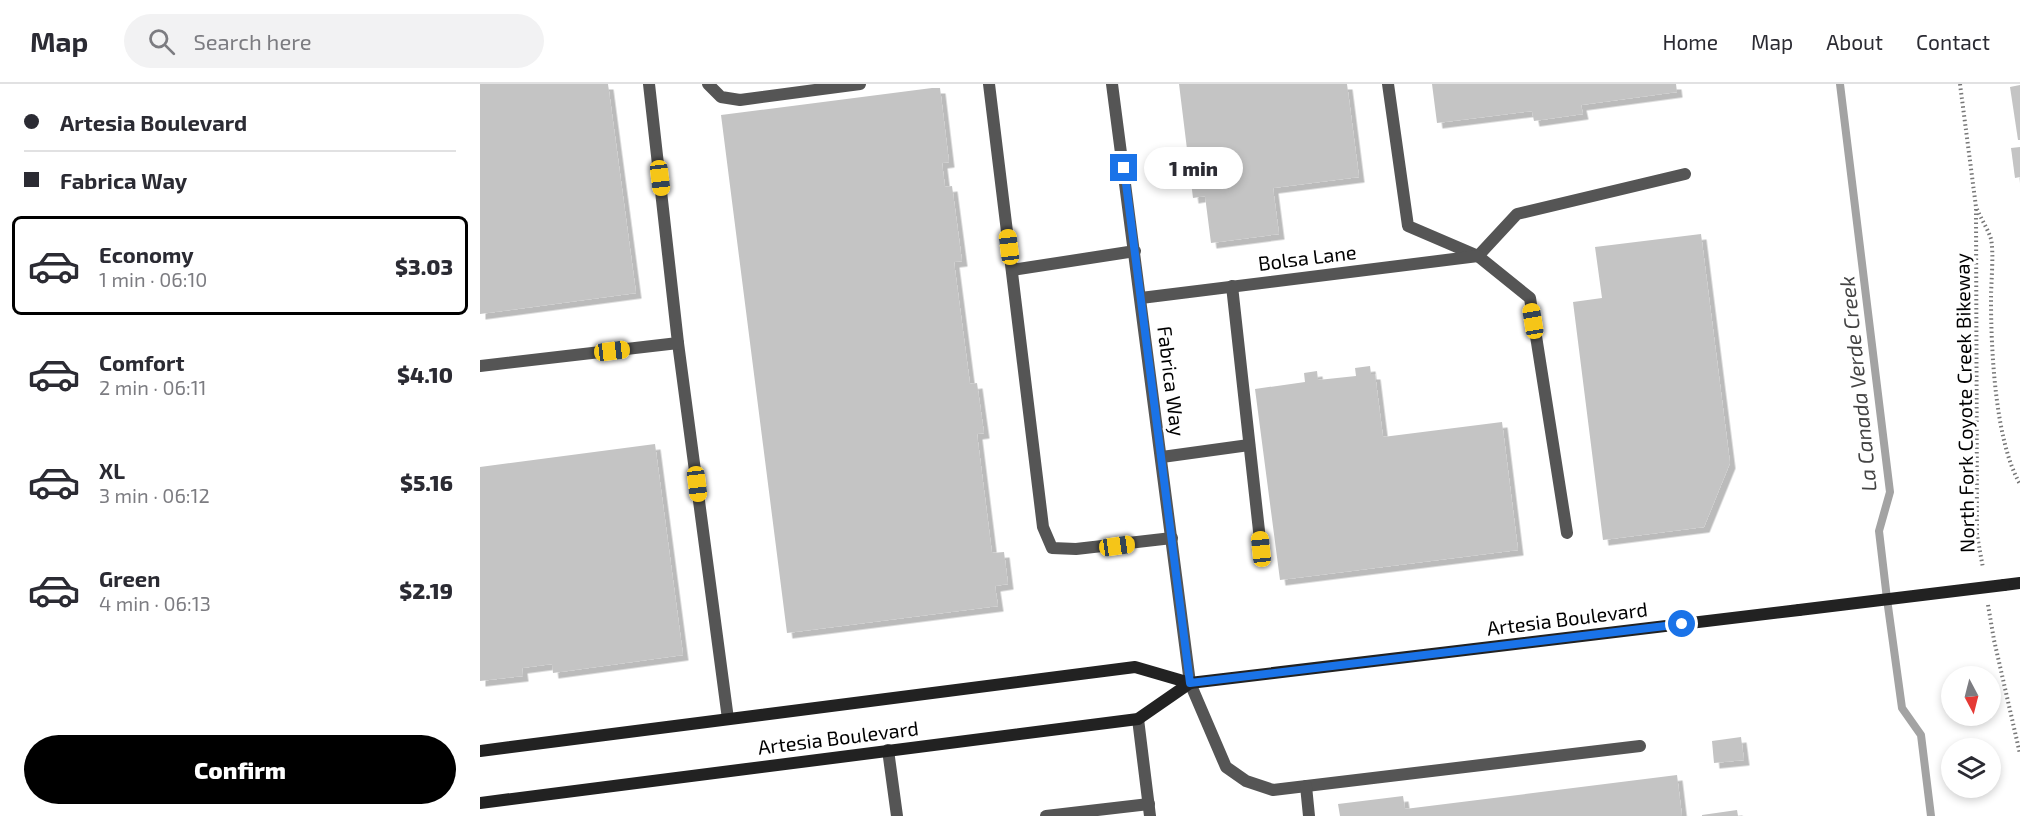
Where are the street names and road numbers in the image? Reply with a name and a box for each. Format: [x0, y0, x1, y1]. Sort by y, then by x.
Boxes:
street label: Bolsa Lane [1256, 239, 1358, 275]
street label: North Fork Coyote Creek Bikeway [1949, 253, 1979, 553]
street label: Fabrica Way [1153, 324, 1191, 438]
street label: Artesia Boulevard [1485, 596, 1649, 640]
street label: Artesia Boulevard [756, 715, 920, 759]

